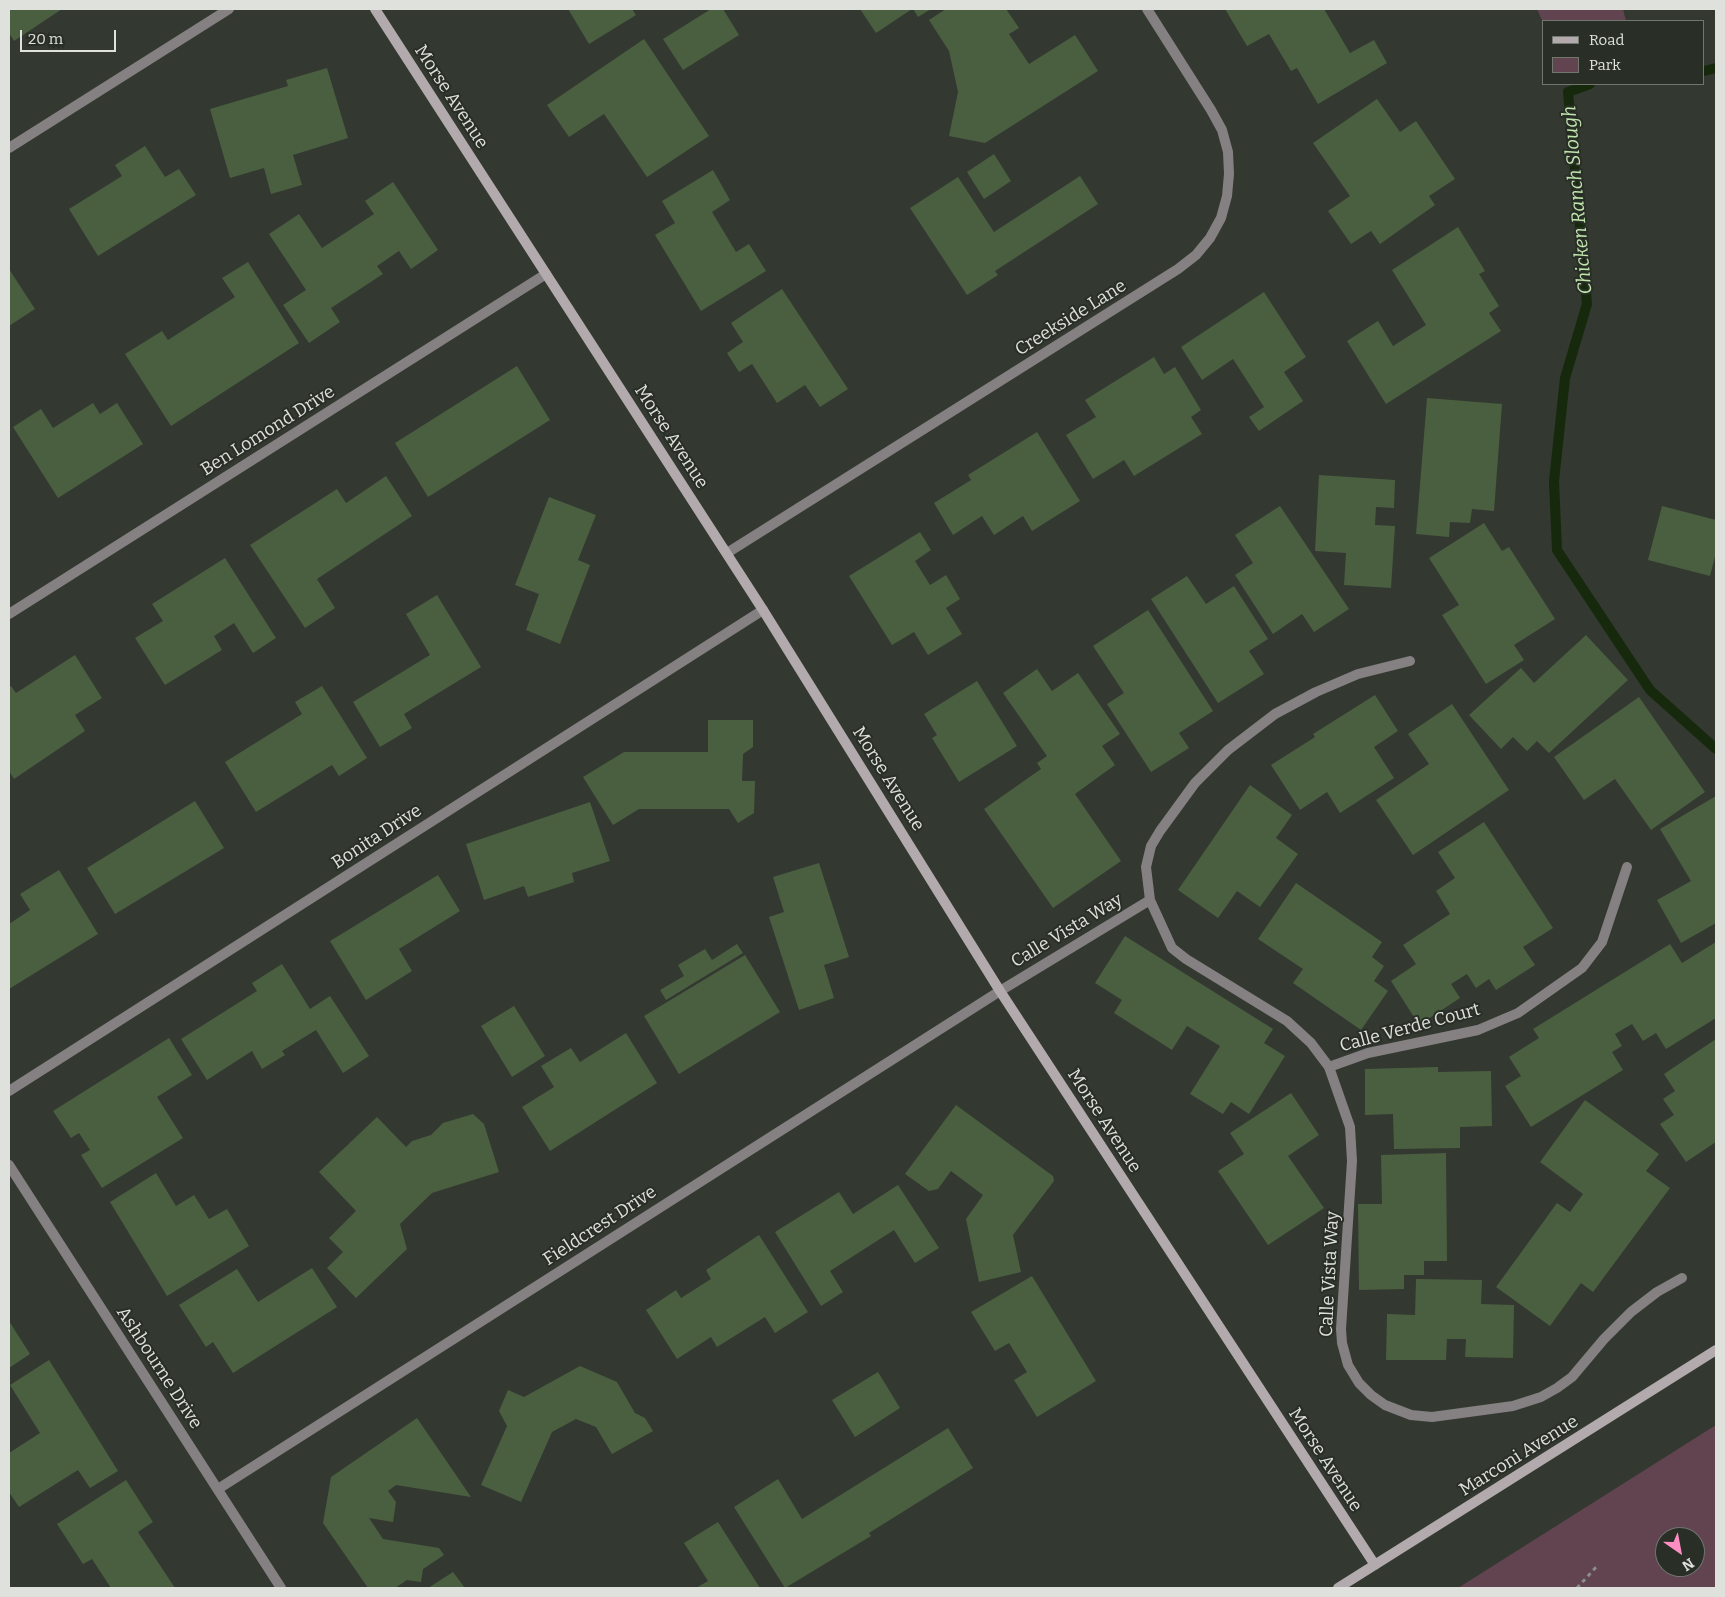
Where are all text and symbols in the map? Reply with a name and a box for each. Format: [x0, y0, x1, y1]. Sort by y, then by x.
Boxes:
scale bar [22, 20, 119, 52]
legend [1542, 20, 1705, 85]
text: 20 m [28, 30, 63, 48]
text: Road [1589, 31, 1624, 49]
street label: Morse Avenue [409, 41, 493, 153]
text: Park [1589, 56, 1621, 74]
water label: Chicken Ranch Slough [1558, 105, 1598, 295]
street label: Creekside Lane [1011, 275, 1131, 361]
street label: Ben Lomond Drive [197, 381, 339, 481]
street label: Morse Avenue [629, 381, 713, 493]
street label: Morse Avenue [847, 723, 929, 835]
street label: Bonita Drive [328, 800, 426, 874]
street label: Calle Vista Way [1007, 889, 1127, 973]
street label: Calle Verde Court [1337, 999, 1483, 1057]
street label: Morse Avenue [1062, 1065, 1146, 1177]
street label: Fieldcrest Drive [539, 1181, 661, 1271]
street label: Calle Vista Way [1316, 1210, 1344, 1338]
street label: Ashbourne Drive [112, 1303, 206, 1433]
street label: Morse Avenue [1283, 1404, 1367, 1516]
street label: Marconi Avenue [1456, 1411, 1582, 1501]
north arrow [1655, 1527, 1705, 1577]
text: N [1679, 1554, 1697, 1574]

